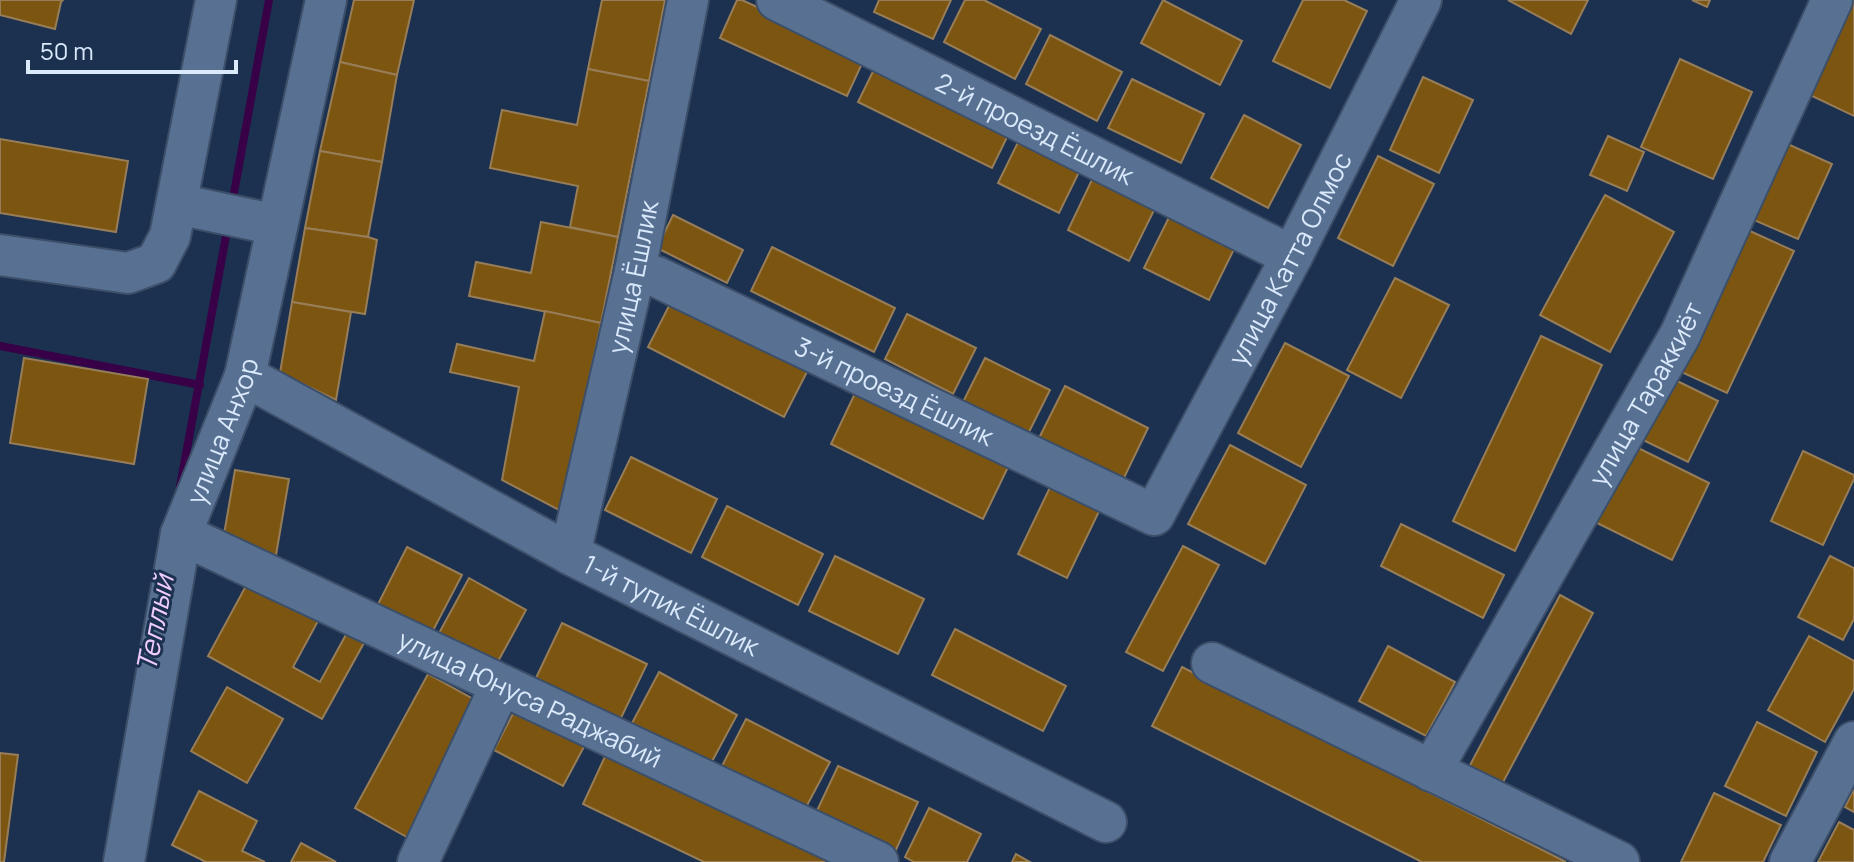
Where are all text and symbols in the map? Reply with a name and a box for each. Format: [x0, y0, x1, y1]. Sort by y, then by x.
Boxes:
scale bar [28, 24, 236, 74]
text: 50 m [40, 34, 94, 67]
street label: 2-й проезд Ёшлик [930, 64, 1141, 193]
street label: улица Катта Олмос [1219, 146, 1360, 371]
street label: улица Ёшлик [599, 196, 667, 357]
street label: улица Тараккиёт [1580, 296, 1711, 492]
street label: 3-й проезд Ёшлик [789, 328, 1001, 454]
street label: улица Анхор [177, 355, 266, 509]
street label: 1-й тупик Ёшлик [577, 546, 767, 664]
water label: Теплый [126, 569, 182, 675]
street label: улица Юнуса Раджабий [392, 621, 668, 776]

